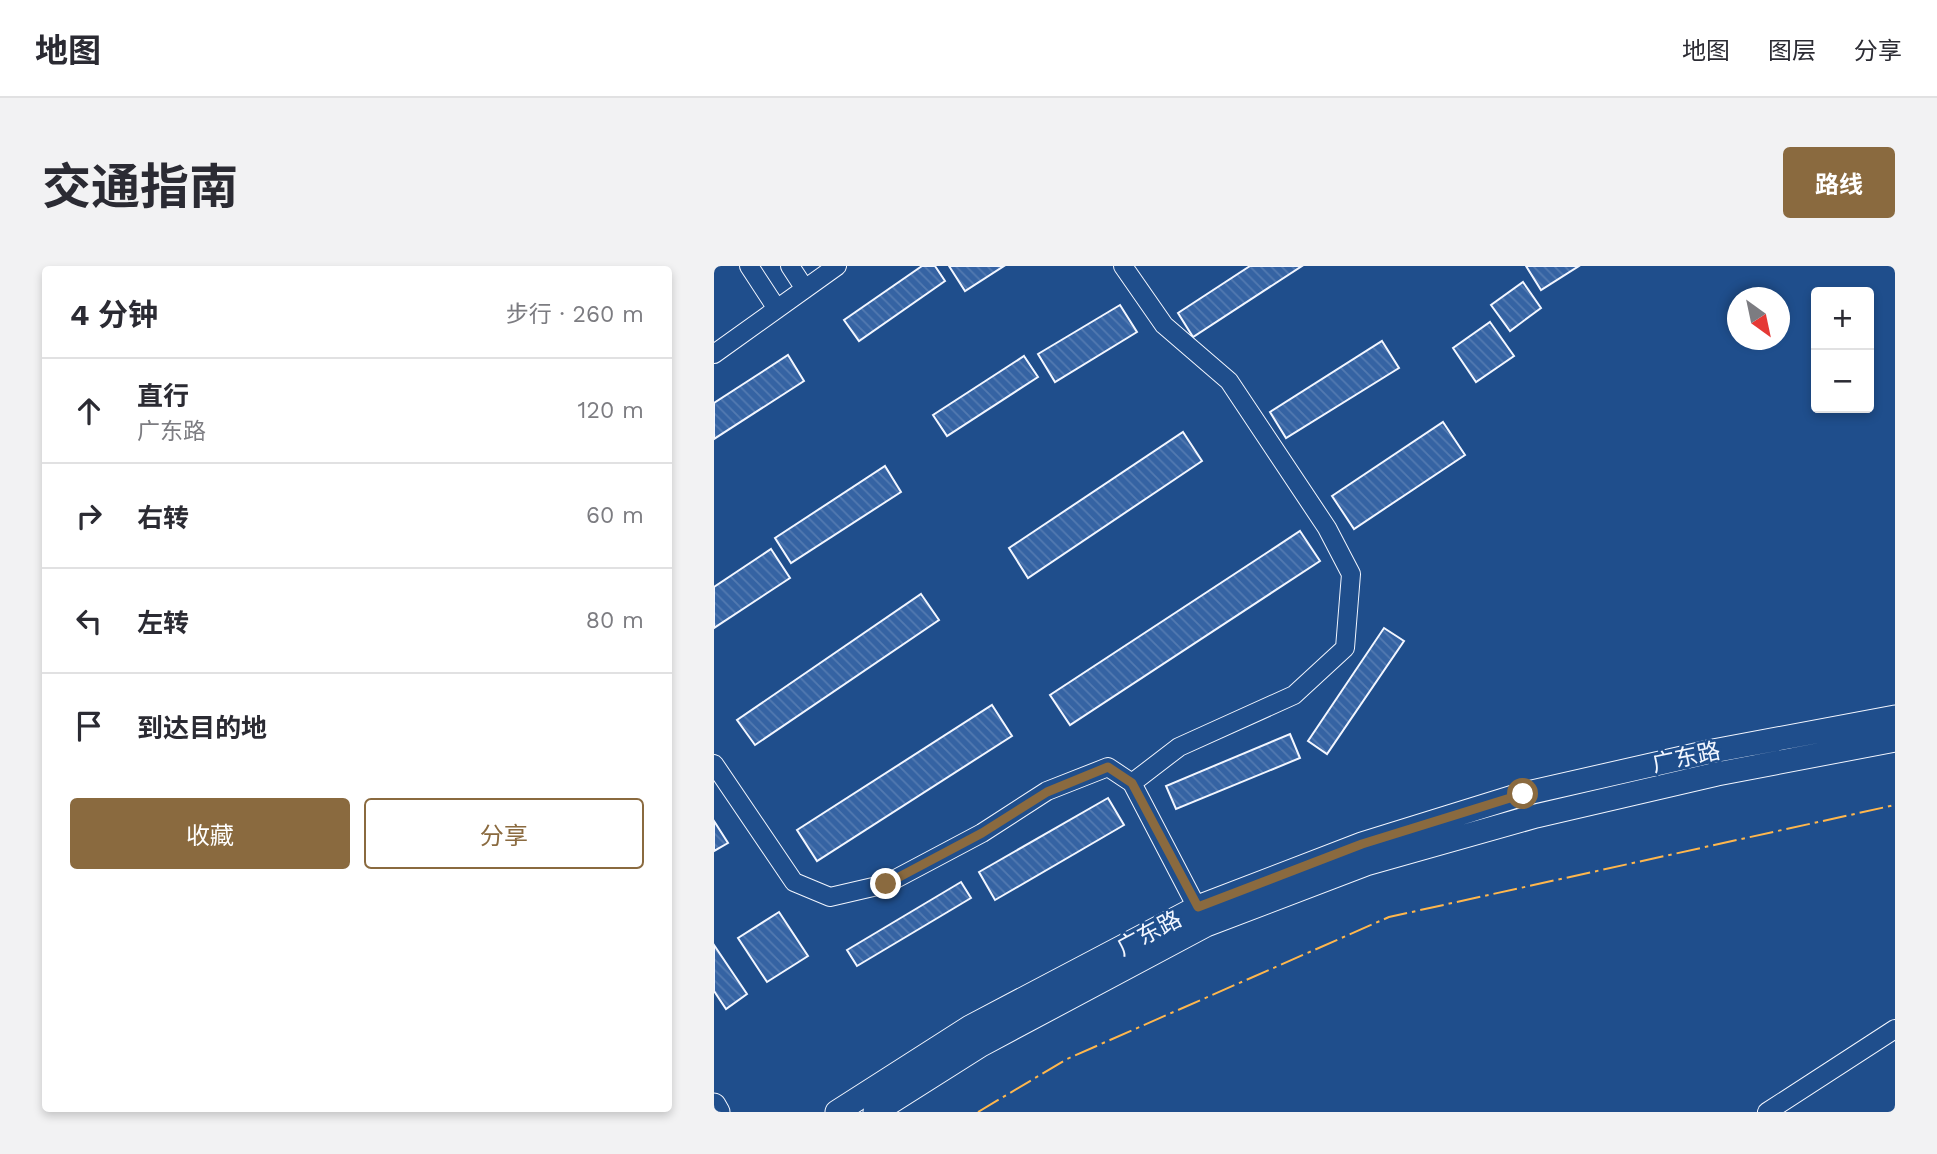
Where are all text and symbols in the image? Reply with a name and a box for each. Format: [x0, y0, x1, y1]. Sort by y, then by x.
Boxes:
text: 地图 [35, 31, 101, 70]
text: 地图 [1682, 37, 1730, 65]
text: 图层 [1768, 37, 1816, 65]
text: 分享 [1854, 37, 1902, 65]
button: 路线 [1783, 147, 1895, 218]
text: 交通指南 [42, 158, 238, 216]
north arrow [1727, 287, 1790, 350]
map controls [1811, 287, 1874, 413]
button: + [1811, 287, 1874, 350]
text: 4 分钟 [70, 297, 158, 332]
text: 步行 · 260 m [506, 301, 644, 328]
button: − [1811, 350, 1874, 413]
text: 直行 [137, 381, 189, 411]
icon: ahead [70, 392, 108, 430]
text: 120 m [578, 397, 644, 424]
text: 广东路 [137, 418, 206, 445]
icon: right [70, 497, 108, 535]
text: 60 m [586, 502, 644, 529]
text: 右转 [137, 503, 189, 533]
icon: left [70, 602, 108, 640]
text: 80 m [586, 607, 644, 634]
text: 左转 [137, 608, 189, 638]
icon: arrive [70, 707, 108, 745]
text: 到达目的地 [137, 713, 267, 743]
street label: 广东路 [1650, 737, 1723, 778]
route start [1507, 778, 1538, 809]
button: 收藏 [70, 798, 350, 869]
button: 分享 [364, 798, 644, 869]
route end [870, 868, 901, 899]
street label: 广东路 [1112, 905, 1186, 962]

